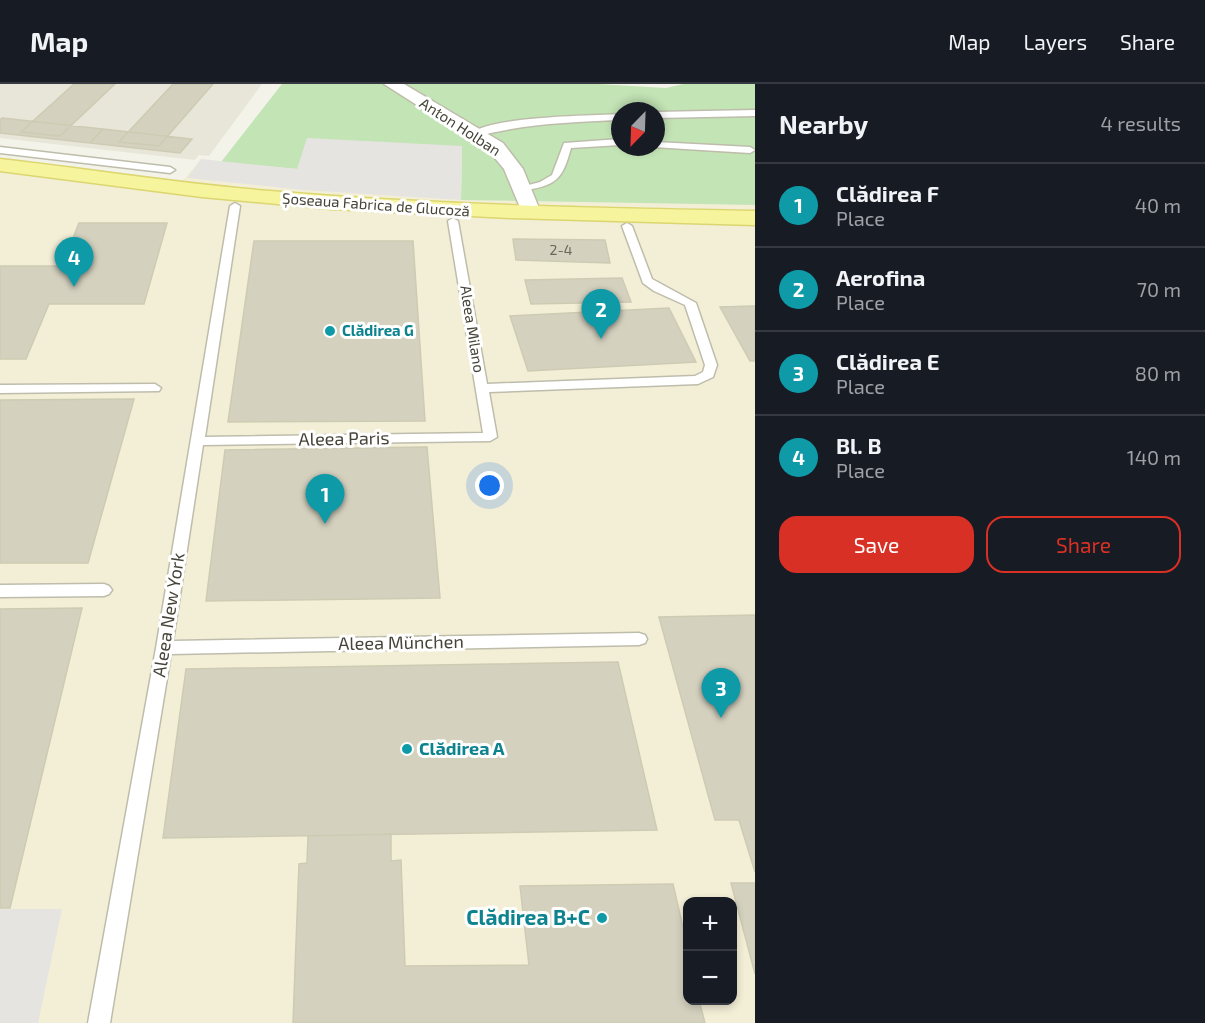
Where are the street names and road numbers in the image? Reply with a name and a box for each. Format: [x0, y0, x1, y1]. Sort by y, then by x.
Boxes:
street label: Anton Holban [417, 93, 504, 159]
street label: Șoseaua Fabrica de Glucoză [281, 188, 471, 222]
street label: Aleea Milano [457, 284, 489, 374]
street label: Aleea Paris [298, 426, 390, 450]
street label: Aleea New York [147, 551, 189, 679]
street label: Aleea München [338, 630, 464, 654]

